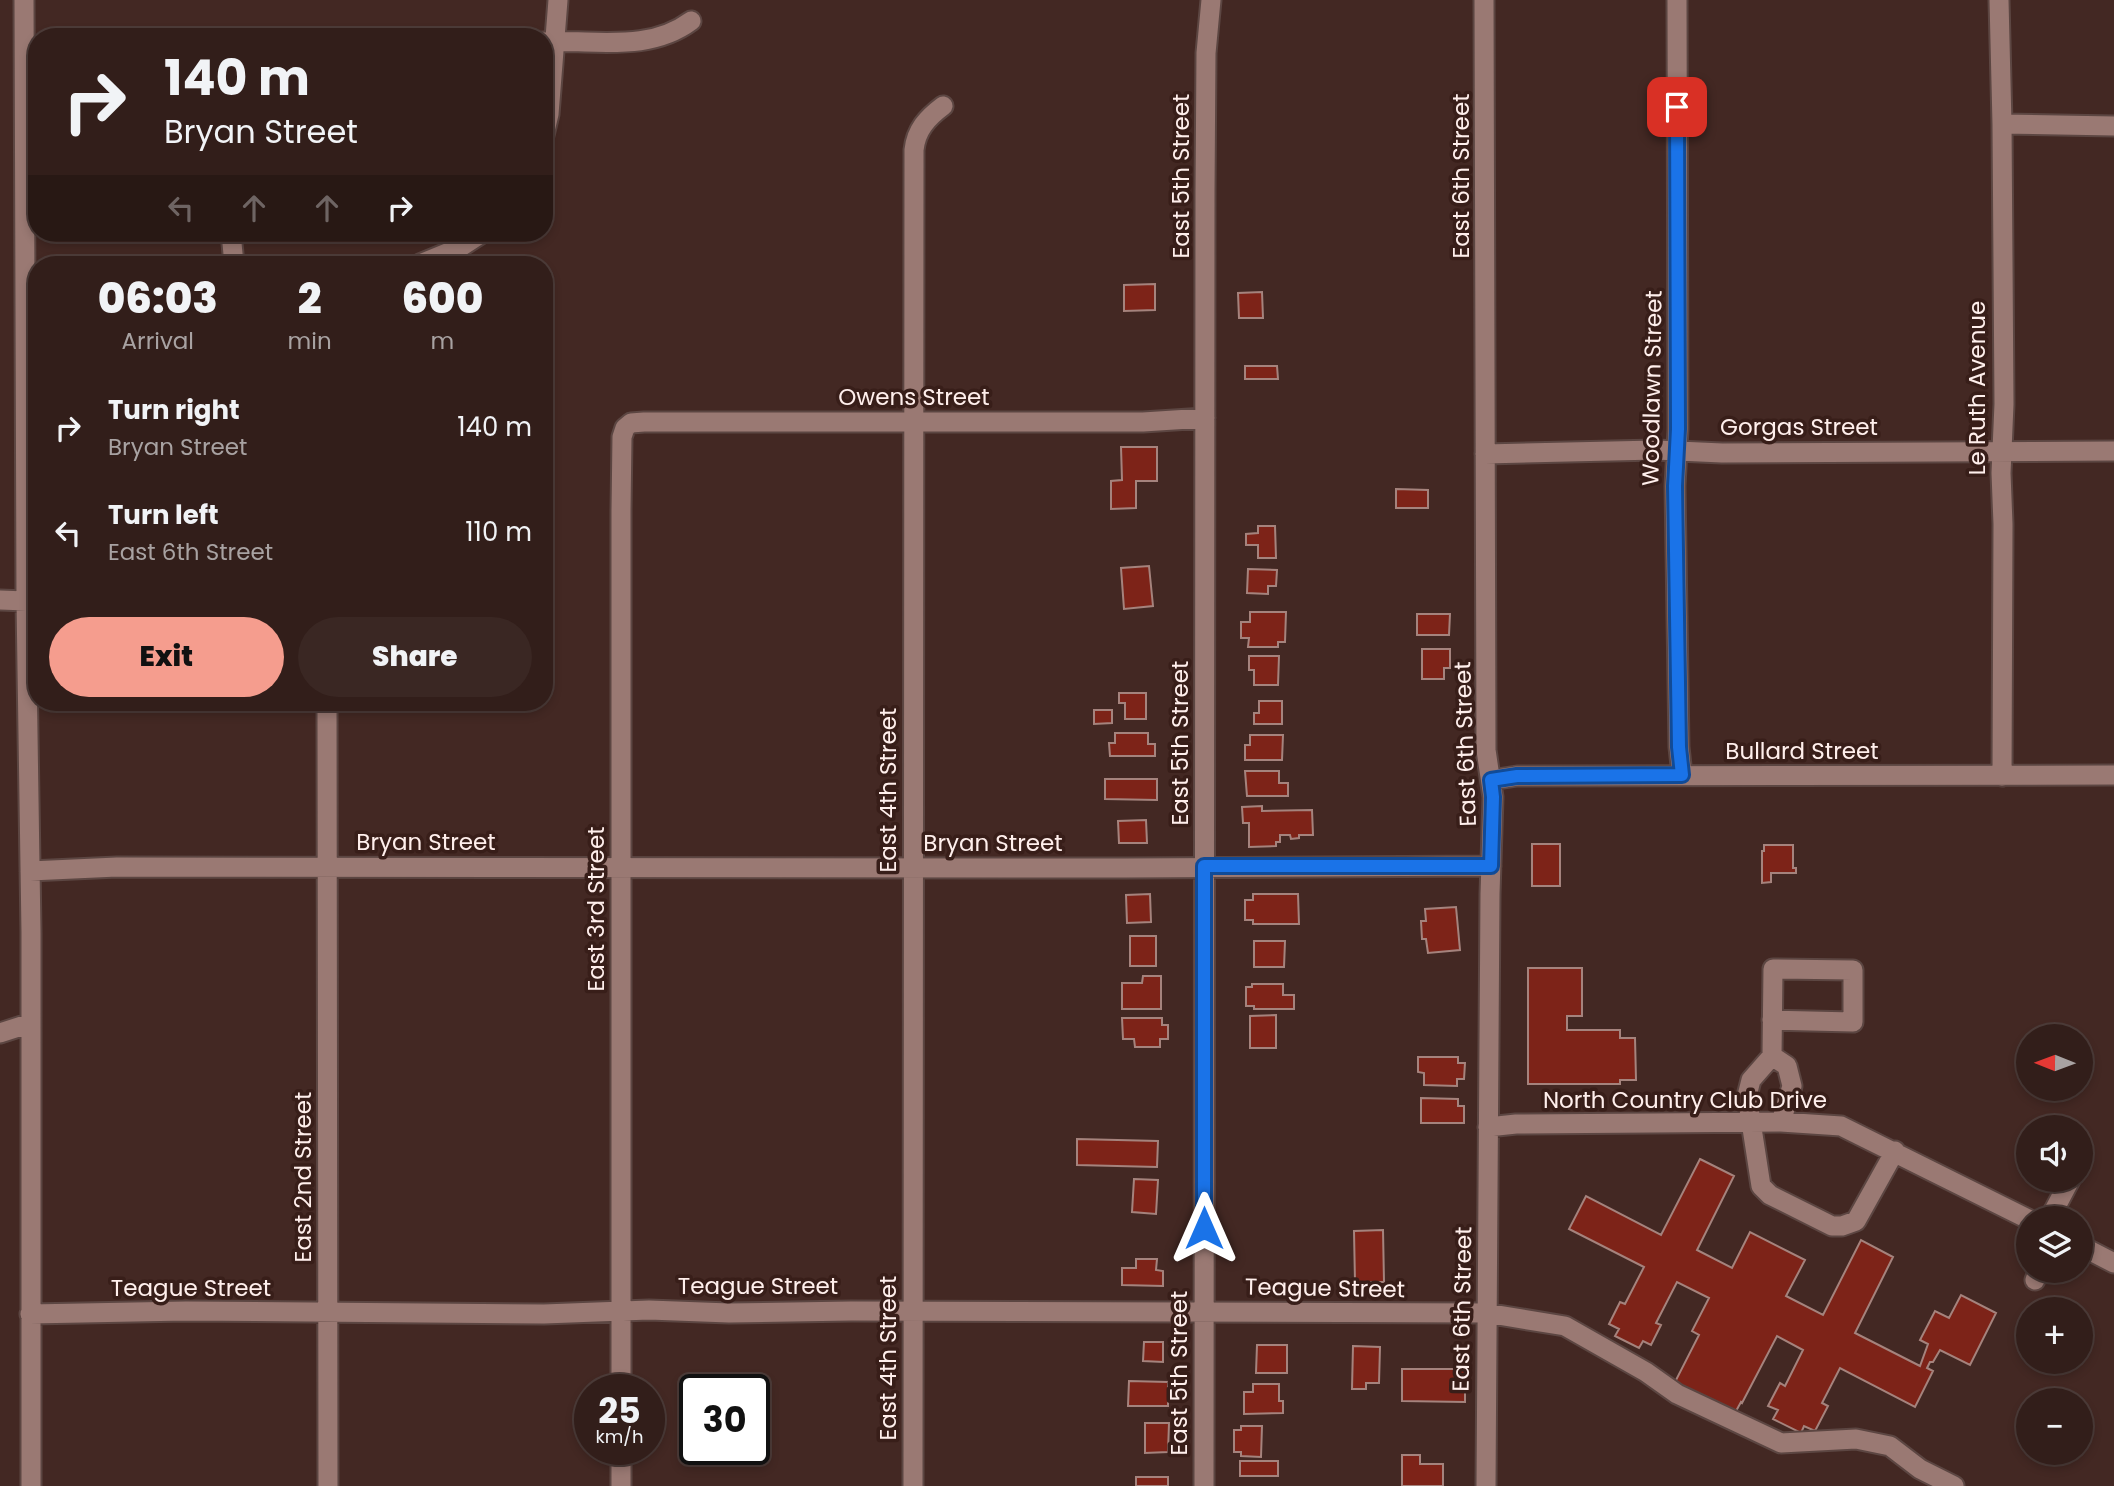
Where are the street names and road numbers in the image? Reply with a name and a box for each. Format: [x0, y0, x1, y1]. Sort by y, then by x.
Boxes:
street label: East 6th Street [1445, 93, 1477, 259]
street label: East 5th Street [1165, 94, 1197, 258]
street label: Woodlawn Street [1634, 290, 1670, 486]
street label: Le Ruth Avenue [1961, 301, 1993, 475]
street label: Owens Street [838, 381, 990, 413]
street label: Gorgas Street [1720, 411, 1878, 443]
street label: East 5th Street [1164, 661, 1196, 825]
street label: East 6th Street [1446, 661, 1484, 827]
street label: East 4th Street [872, 708, 904, 872]
street label: Bullard Street [1725, 735, 1879, 767]
street label: Bryan Street [356, 826, 496, 858]
street label: East 3rd Street [580, 826, 612, 992]
street label: Bryan Street [923, 827, 1063, 859]
street label: North Country Club Drive [1543, 1084, 1827, 1116]
street label: East 2nd Street [287, 1092, 319, 1262]
street label: East 6th Street [1445, 1226, 1479, 1392]
street label: Teague Street [678, 1270, 838, 1302]
street label: Teague Street [1245, 1271, 1405, 1305]
street label: Teague Street [111, 1272, 271, 1304]
street label: East 4th Street [872, 1276, 904, 1440]
street label: East 5th Street [1163, 1291, 1195, 1455]

